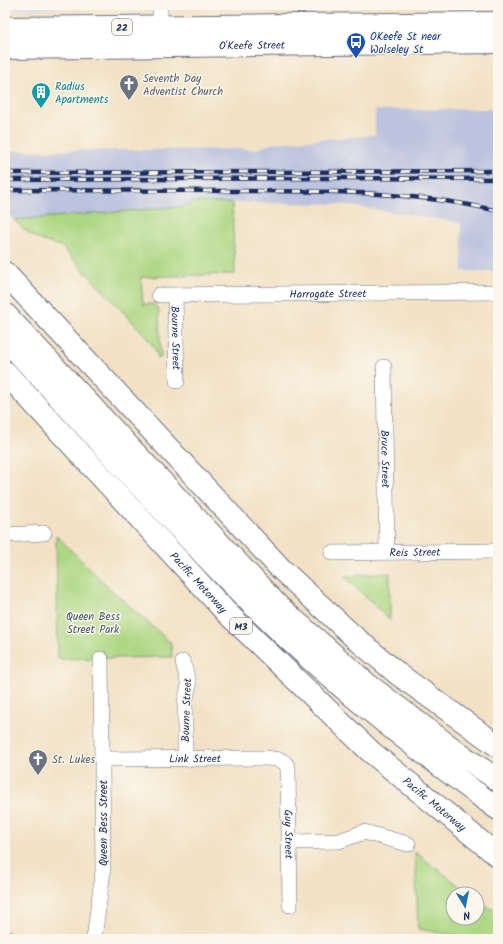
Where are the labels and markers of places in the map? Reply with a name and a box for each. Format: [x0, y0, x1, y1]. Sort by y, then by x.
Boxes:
place label: OKeefe St near Wolseley St [370, 28, 442, 59]
bus stop icon: OKeefe St near Wolseley St [345, 31, 367, 59]
place label: Seventh Day Adventist Church [143, 70, 223, 101]
church icon: Seventh Day Adventist Church [118, 73, 140, 101]
place label: Radius Apartments [55, 78, 109, 109]
building icon: Radius Apartments [30, 81, 52, 109]
church icon: St. Lukes [27, 748, 49, 776]
place label: St. Lukes [52, 751, 96, 769]

